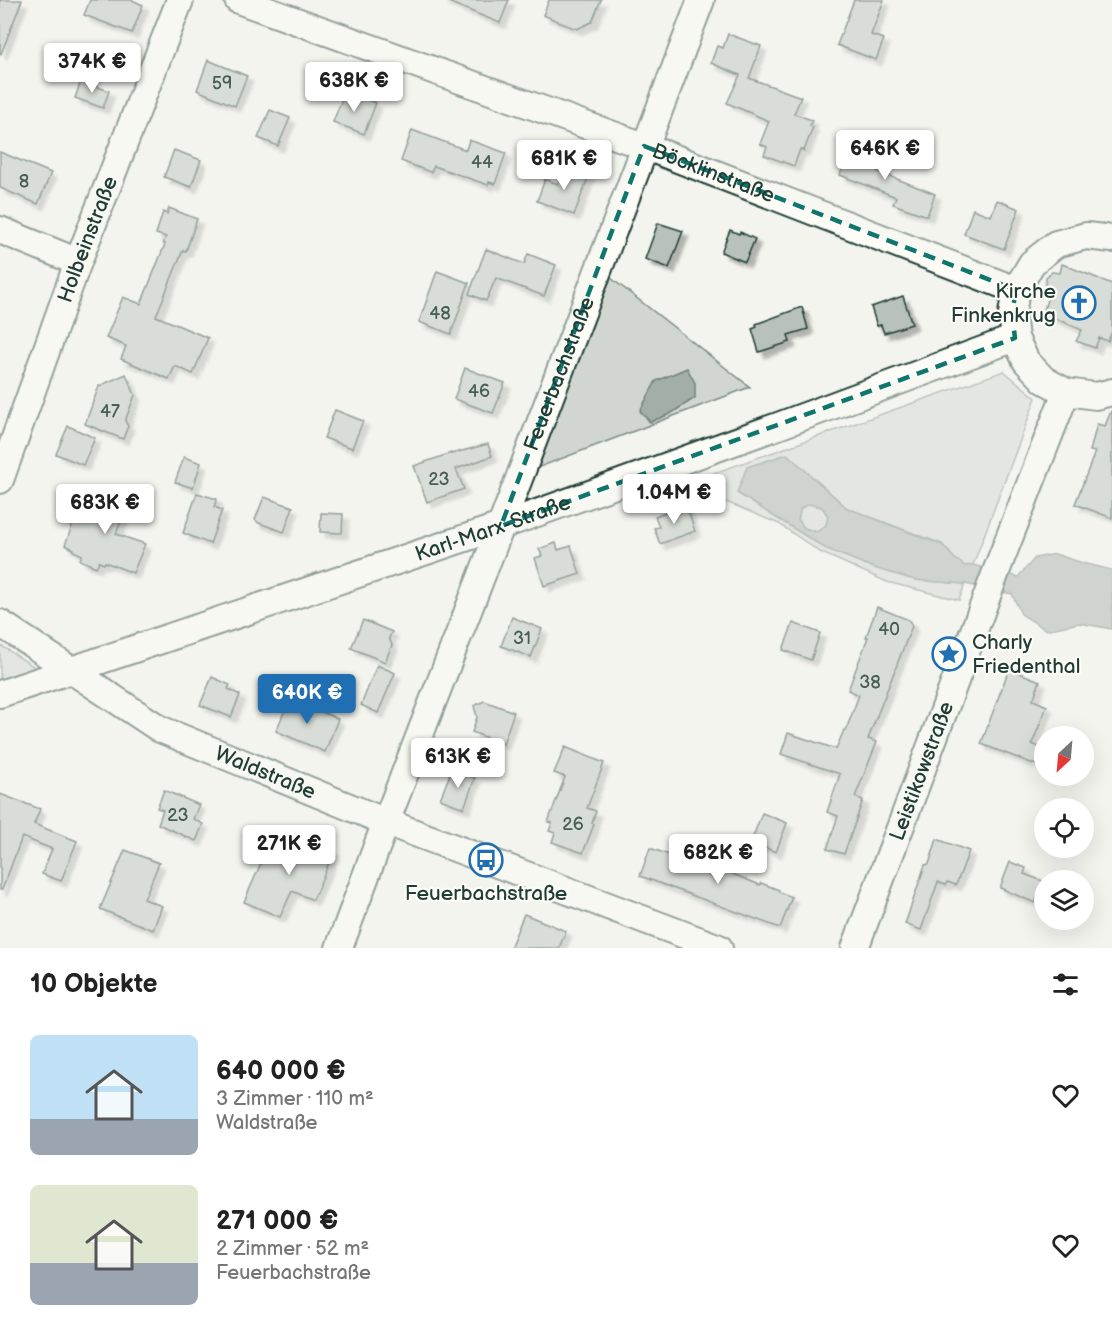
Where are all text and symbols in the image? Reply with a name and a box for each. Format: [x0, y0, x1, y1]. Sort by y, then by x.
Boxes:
pin: 374K € [43, 43, 141, 94]
text: 374K € [58, 50, 126, 74]
pin: 638K € [305, 62, 403, 113]
text: 638K € [319, 69, 389, 93]
house number: 59 [212, 73, 232, 94]
pin: 646K € [836, 130, 934, 181]
text: 646K € [850, 137, 920, 161]
street label: Böcklinstraße [649, 138, 778, 208]
pin: 681K € [515, 140, 613, 191]
text: 681K € [531, 147, 597, 171]
house number: 44 [471, 152, 493, 173]
house number: 8 [19, 171, 29, 192]
street label: Holbeinstraße [52, 173, 123, 306]
place label: Kirche Finkenkrug [951, 279, 1056, 328]
church icon: Kirche Finkenkrug [1061, 285, 1097, 321]
street label: Feuerbachstraße [518, 293, 600, 454]
house number: 48 [429, 303, 451, 324]
house number: 46 [468, 381, 490, 402]
house number: 47 [100, 401, 120, 422]
house number: 23 [428, 469, 450, 490]
pin: 1.04M € [619, 474, 729, 525]
text: 1.04M € [637, 481, 711, 505]
pin: 683K € [56, 484, 154, 535]
street label: Karl-Marx-Straße [412, 489, 574, 566]
text: 683K € [70, 491, 140, 515]
house number: 40 [878, 619, 900, 640]
house number: 31 [513, 628, 531, 649]
place label: Charly Friedenthal [972, 630, 1080, 679]
place icon: Charly Friedenthal [931, 636, 967, 672]
house number: 38 [859, 672, 881, 693]
pin: 640K € [258, 674, 356, 725]
text: 640K € [272, 681, 342, 705]
street label: Leistikowstraße [884, 698, 959, 844]
north arrow [1034, 726, 1094, 786]
map controls [1034, 726, 1094, 930]
pin: 613K € [409, 738, 507, 789]
street label: Waldstraße [211, 741, 320, 804]
text: 613K € [425, 745, 491, 769]
button: locate [1034, 798, 1094, 858]
house number: 23 [167, 805, 189, 826]
house number: 26 [562, 814, 584, 835]
pin: 271K € [240, 825, 338, 876]
text: 271K € [257, 832, 322, 856]
pin: 682K € [669, 834, 767, 885]
text: 682K € [683, 841, 753, 865]
bus stop icon: Feuerbachstraße [468, 842, 504, 878]
button: layers [1034, 870, 1094, 930]
place label: Feuerbachstraße [405, 881, 567, 906]
icon: filters [1049, 968, 1082, 1001]
text: 10 Objekte [30, 969, 157, 1000]
text: 640 000 € [216, 1056, 346, 1087]
icon: home [78, 1059, 150, 1131]
icon: heart [1049, 1079, 1082, 1112]
text: 3 Zimmer · 110 m² [216, 1087, 374, 1111]
text: Waldstraße [216, 1111, 317, 1135]
text: 271 000 € [216, 1206, 338, 1237]
icon: home [78, 1209, 150, 1281]
icon: heart [1049, 1229, 1082, 1262]
text: 2 Zimmer · 52 m² [216, 1237, 369, 1261]
text: Feuerbachstraße [216, 1261, 371, 1285]

